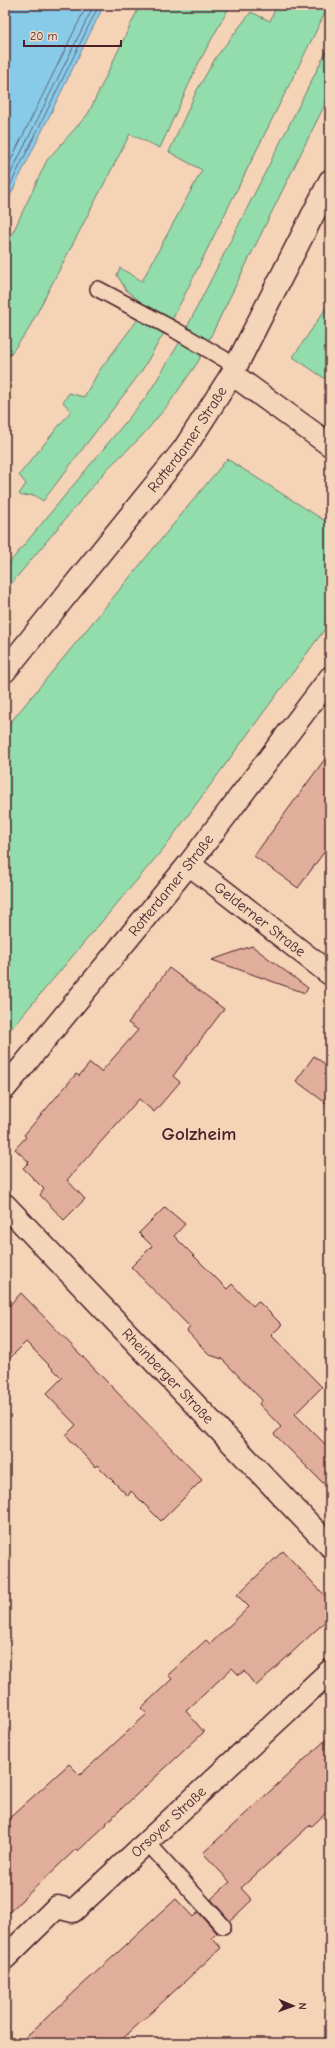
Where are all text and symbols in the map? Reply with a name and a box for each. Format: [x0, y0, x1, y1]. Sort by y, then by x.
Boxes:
scale bar [24, 22, 121, 48]
text: 20 m [30, 29, 58, 43]
street label: Rotterdamer Straße [144, 382, 231, 496]
street label: Rotterdamer Straße [124, 830, 218, 940]
street label: Gelderner Straße [211, 878, 310, 961]
district label: Golzheim [162, 1123, 236, 1145]
street label: Rheinberger Straße [118, 1324, 218, 1428]
street label: Orsoyer Straße [127, 1782, 210, 1861]
north arrow [273, 1986, 313, 2026]
text: N [296, 2003, 309, 2010]

